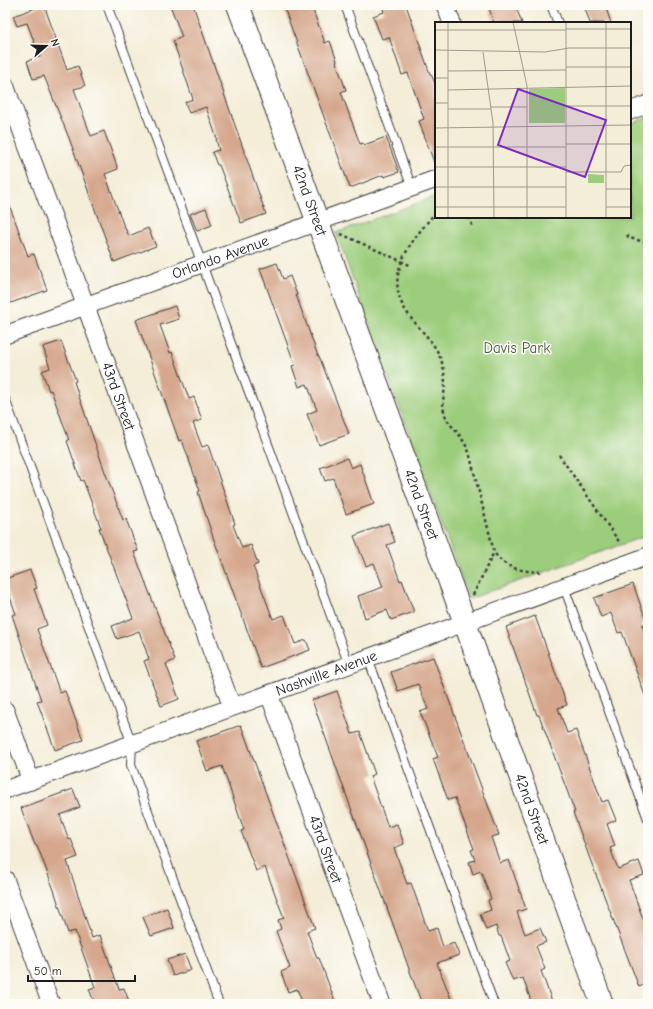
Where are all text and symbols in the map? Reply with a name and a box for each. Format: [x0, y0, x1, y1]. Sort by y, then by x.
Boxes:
inset map [435, 22, 631, 218]
north arrow [26, 26, 66, 66]
text: N [48, 37, 62, 48]
street label: 42nd Street [289, 162, 331, 239]
street label: Orlando Avenue [170, 231, 272, 283]
park label: Davis Park [484, 339, 551, 357]
street label: 43rd Street [98, 360, 139, 433]
street label: 42nd Street [400, 467, 443, 543]
street label: Nashville Avenue [273, 646, 380, 700]
street label: 42nd Street [511, 771, 553, 847]
street label: 43rd Street [305, 813, 346, 886]
scale bar [28, 957, 135, 983]
text: 50 m [34, 964, 62, 978]

